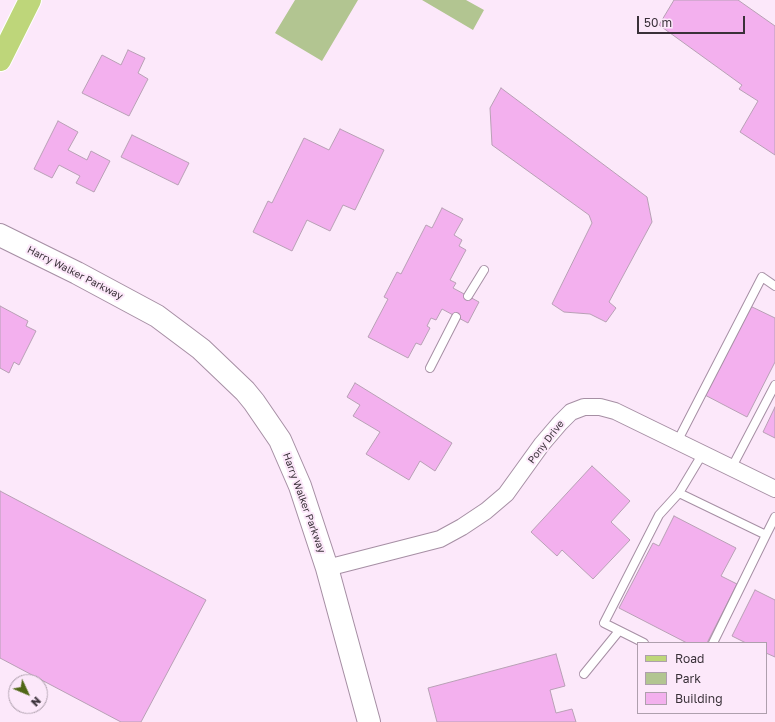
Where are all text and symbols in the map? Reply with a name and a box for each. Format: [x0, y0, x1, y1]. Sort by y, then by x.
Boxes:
scale bar [639, 8, 747, 34]
text: 50 m [644, 15, 672, 30]
street label: Harry Walker Parkway [25, 244, 125, 302]
street label: Pony Drive [525, 418, 567, 466]
street label: Harry Walker Parkway [280, 451, 328, 555]
legend [637, 642, 767, 714]
text: Road [675, 651, 704, 666]
text: Park [675, 671, 701, 686]
north arrow [8, 674, 48, 714]
text: Building [675, 691, 723, 706]
text: N [29, 694, 44, 710]

